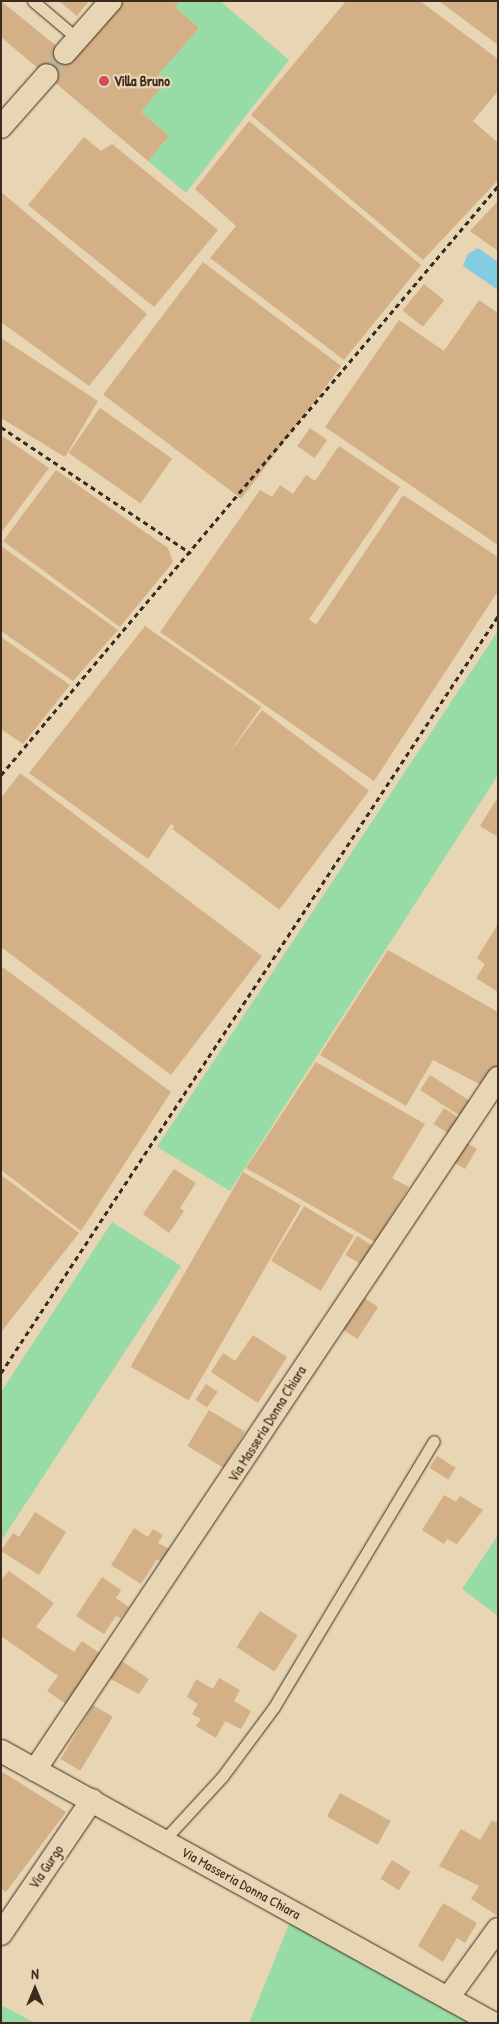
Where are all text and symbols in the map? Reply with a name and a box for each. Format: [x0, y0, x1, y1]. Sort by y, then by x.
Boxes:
place label: Villa Bruno [114, 73, 170, 89]
marker: Villa Bruno [98, 75, 110, 87]
street label: Via Masseria Donna Chiara [224, 1363, 310, 1485]
street label: Via Gurgo [25, 1842, 67, 1892]
street label: Via Masseria Donna Chiara [178, 1843, 304, 1923]
north arrow [10, 1964, 60, 2014]
text: N [31, 1964, 39, 1983]

